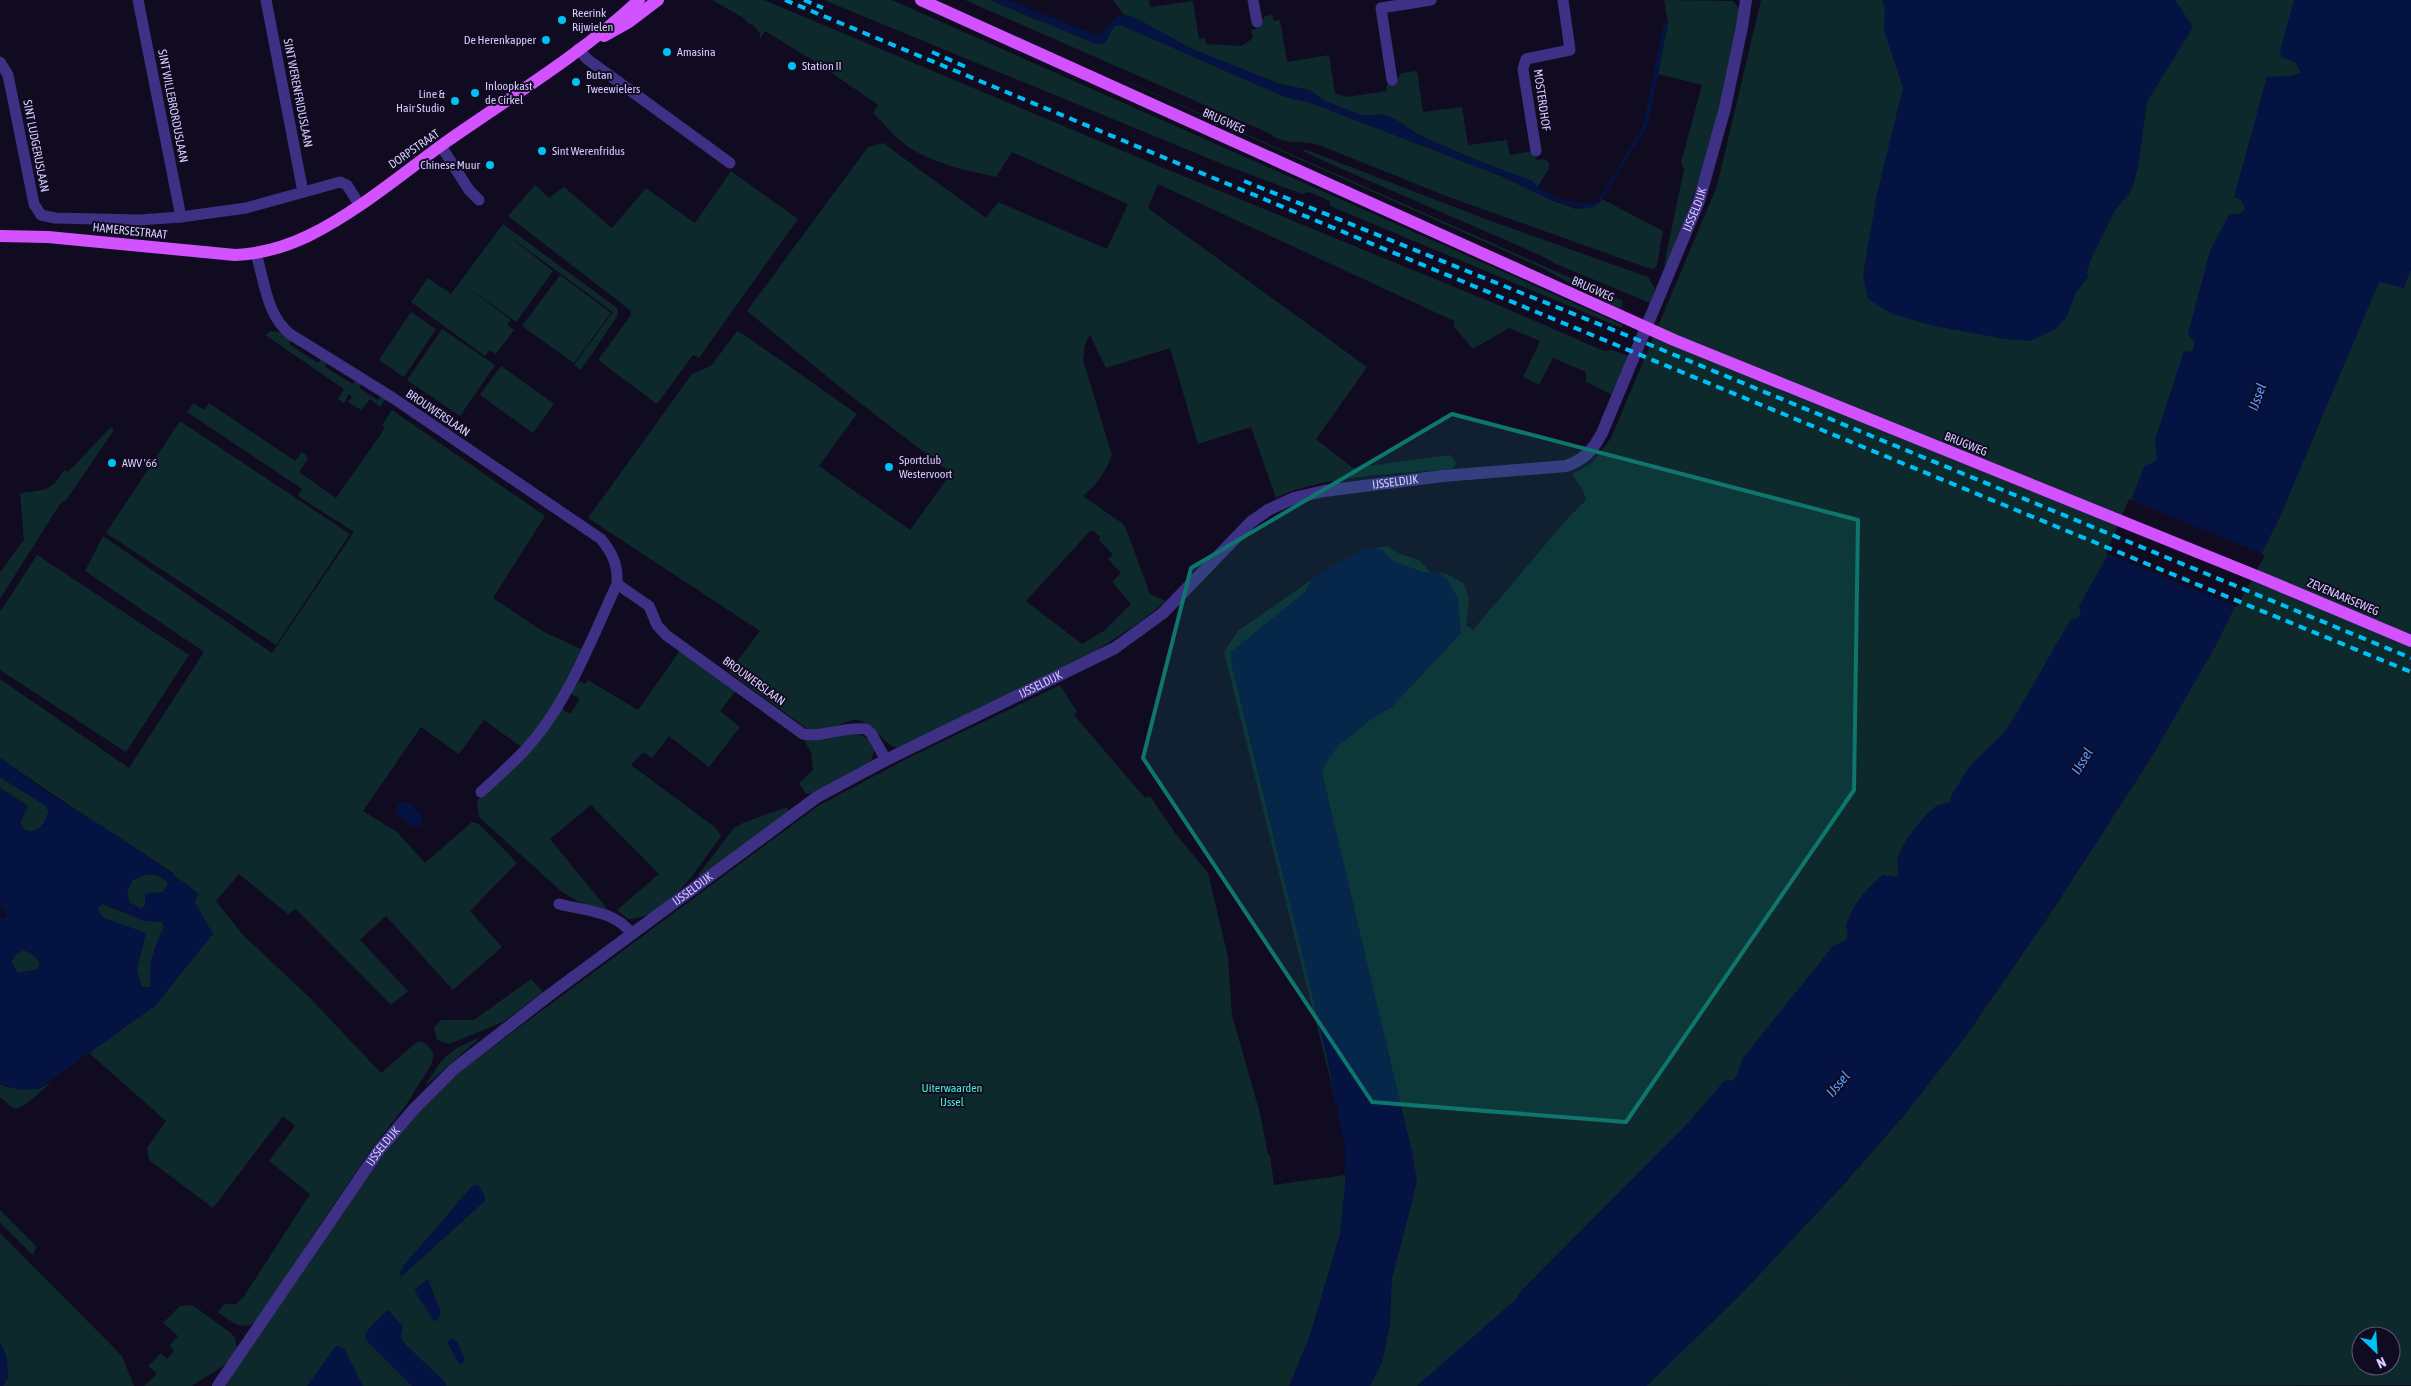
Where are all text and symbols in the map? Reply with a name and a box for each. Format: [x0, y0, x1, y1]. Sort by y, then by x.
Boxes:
place label: Reerink Rijwielen [572, 6, 613, 34]
marker: Reerink Rijwielen [556, 14, 568, 26]
place label: De Herenkapper [464, 33, 536, 47]
marker: De Herenkapper [540, 34, 552, 46]
street label: SINT WERENFRIDUSLAAN [281, 38, 315, 148]
place label: Amasina [677, 45, 716, 59]
marker: Amasina [661, 46, 673, 58]
street label: SINT WILLEBRORDUSLAAN [155, 48, 191, 164]
place label: Station II [802, 59, 842, 73]
marker: Station II [786, 60, 798, 72]
place label: Butan Tweewielers [586, 68, 640, 96]
street label: MOSTERDHOF [1531, 68, 1553, 132]
marker: Butan Tweewielers [570, 76, 582, 88]
place label: Inloopkast de Cirkel [485, 79, 533, 107]
place label: Line & Hair Studio [396, 87, 446, 115]
marker: Inloopkast de Cirkel [469, 87, 481, 99]
marker: Line & Hair Studio [449, 95, 461, 107]
street label: SINT LUDGERUSLAAN [20, 99, 52, 193]
street label: BRUGWEG [1200, 105, 1248, 137]
street label: DORPSTRAAT [386, 126, 443, 172]
place label: Sint Werenfridus [552, 144, 625, 158]
marker: Sint Werenfridus [536, 145, 548, 157]
place label: Chinese Muur [420, 158, 480, 172]
marker: Chinese Muur [484, 159, 496, 171]
street label: IJSSELDIJK [1680, 186, 1710, 234]
street label: HAMERSESTRAAT [92, 220, 169, 242]
street label: BRUGWEG [1569, 273, 1617, 305]
water label: IJssel [2245, 381, 2269, 413]
street label: BROUWERSLAAN [403, 387, 473, 439]
street label: BRUGWEG [1942, 429, 1990, 459]
place label: Sportclub Westervoort [899, 453, 953, 481]
place label: AWV '66 [122, 456, 157, 470]
marker: AWV '66 [106, 457, 118, 469]
marker: Sportclub Westervoort [883, 461, 895, 473]
street label: IJSSELDIJK [1371, 472, 1419, 492]
street label: ZEVENAARSEWEG [2305, 576, 2381, 618]
street label: BROUWERSLAAN [720, 654, 788, 708]
street label: IJSSELDIJK [1017, 668, 1064, 701]
water label: IJssel [2068, 745, 2096, 777]
street label: IJSSELDIJK [670, 870, 715, 908]
water label: IJssel [1823, 1068, 1853, 1100]
park label: Uiterwaarden IJssel [922, 1081, 982, 1109]
street label: IJSSELDIJK [363, 1124, 403, 1169]
north arrow [2351, 1326, 2401, 1376]
text: N [2374, 1354, 2389, 1372]

